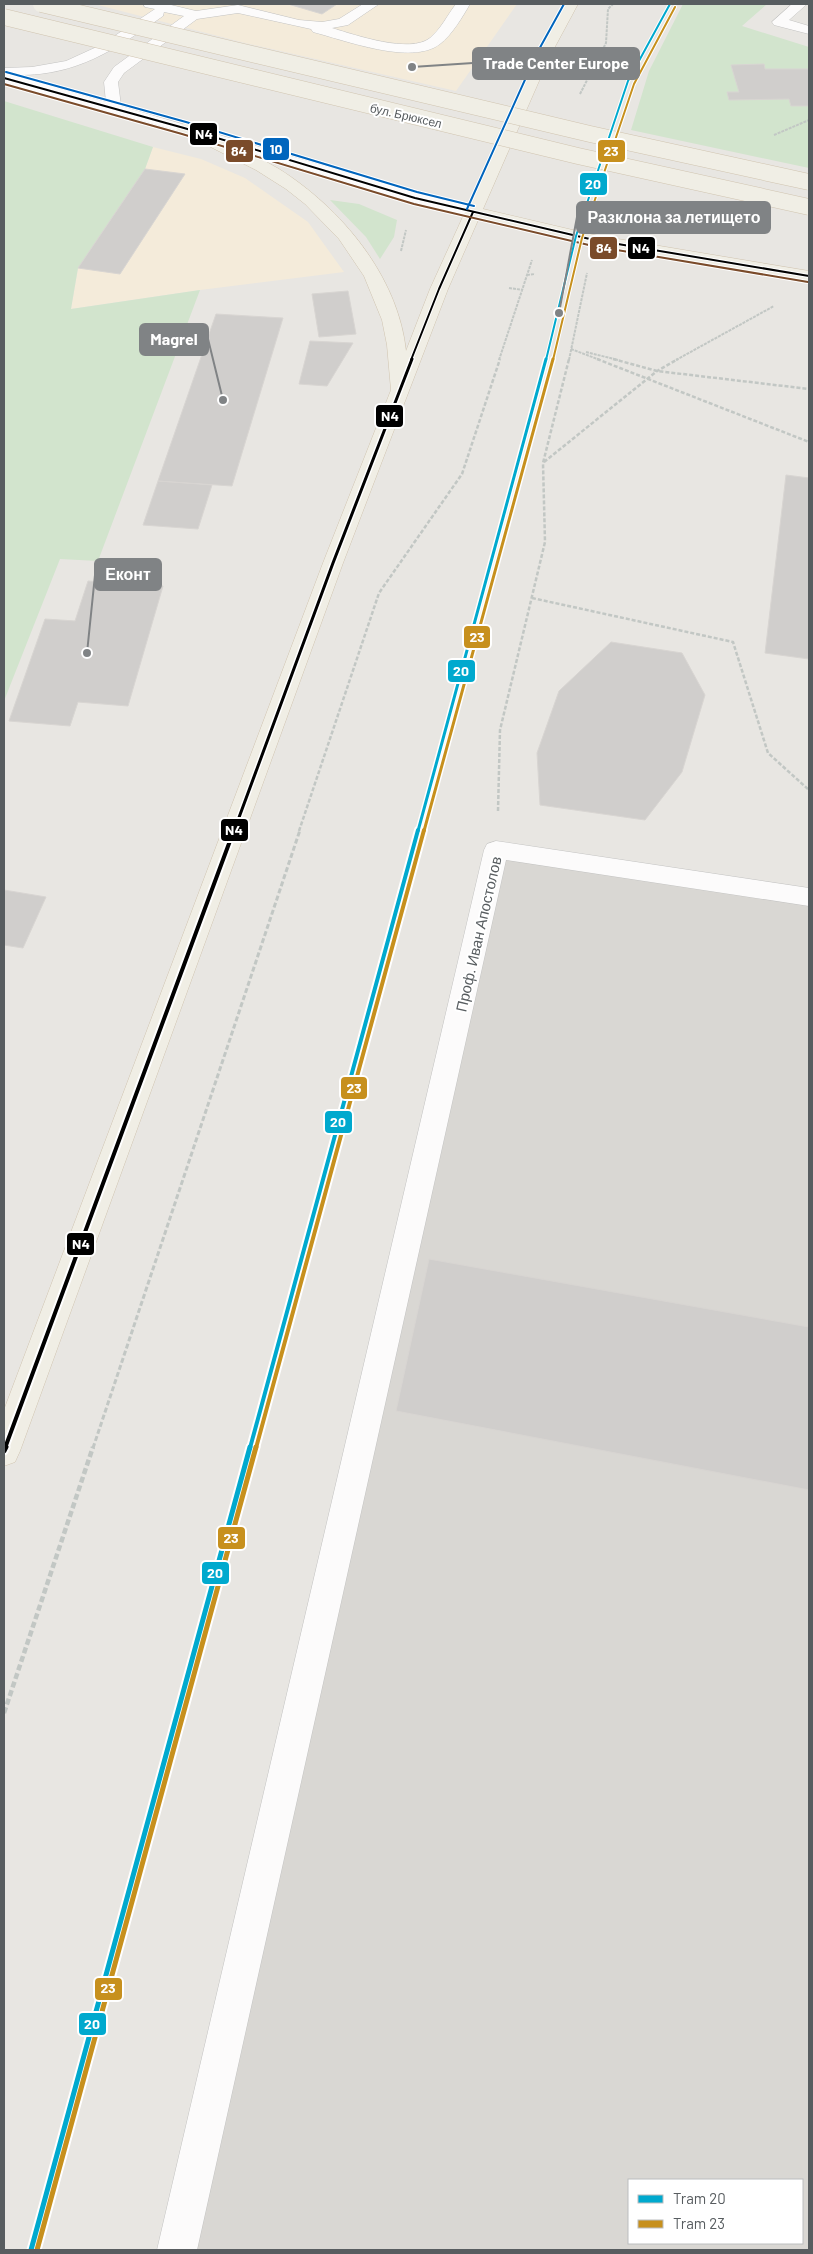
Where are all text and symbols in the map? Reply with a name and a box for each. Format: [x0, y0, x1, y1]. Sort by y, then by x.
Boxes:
callout: Trade Center Europe [473, 48, 639, 79]
text: Trade Center Europe [483, 53, 629, 72]
street label: бул. Брюксел [368, 100, 443, 131]
line badge: N4 [189, 122, 218, 146]
text: N4 [195, 125, 213, 142]
line badge: 10 [262, 137, 290, 161]
line badge: 84 [225, 139, 254, 163]
line badge: 23 [597, 139, 626, 163]
text: 10 [270, 140, 282, 157]
text: 84 [231, 142, 247, 159]
text: 23 [603, 142, 619, 159]
line badge: 20 [579, 172, 608, 196]
text: 20 [585, 175, 601, 192]
callout: Разклона за летището [577, 202, 770, 233]
text: Разклона за летището [588, 207, 761, 226]
line badge: 84 [589, 236, 618, 260]
line badge: N4 [627, 236, 656, 260]
text: 84 [596, 239, 612, 256]
text: N4 [632, 239, 650, 256]
callout: Magrel [140, 324, 208, 355]
text: Magrel [150, 329, 198, 348]
line badge: N4 [375, 404, 404, 428]
text: N4 [381, 407, 399, 424]
callout: Еконт [95, 559, 161, 590]
text: Еконт [105, 564, 151, 583]
line badge: 23 [463, 625, 491, 649]
text: 23 [469, 628, 485, 645]
line badge: 20 [447, 659, 476, 683]
text: 20 [453, 662, 469, 679]
line badge: N4 [220, 818, 249, 842]
text: N4 [225, 821, 243, 838]
street label: Проф. Иван Апостолов [451, 854, 505, 1014]
line badge: 23 [340, 1076, 368, 1100]
text: 23 [346, 1079, 362, 1096]
line badge: 20 [324, 1110, 353, 1134]
text: 20 [330, 1113, 346, 1130]
line badge: N4 [66, 1232, 95, 1256]
text: N4 [72, 1235, 90, 1252]
line badge: 23 [217, 1526, 246, 1550]
text: 23 [223, 1529, 239, 1546]
line badge: 20 [201, 1561, 230, 1585]
text: 20 [207, 1564, 223, 1581]
line badge: 23 [94, 1977, 123, 2001]
text: 23 [100, 1979, 116, 1996]
line badge: 20 [78, 2012, 107, 2036]
text: 20 [84, 2015, 100, 2032]
legend [628, 2179, 803, 2244]
text: Tram 20 [673, 2189, 726, 2207]
text: Tram 23 [673, 2214, 725, 2232]

